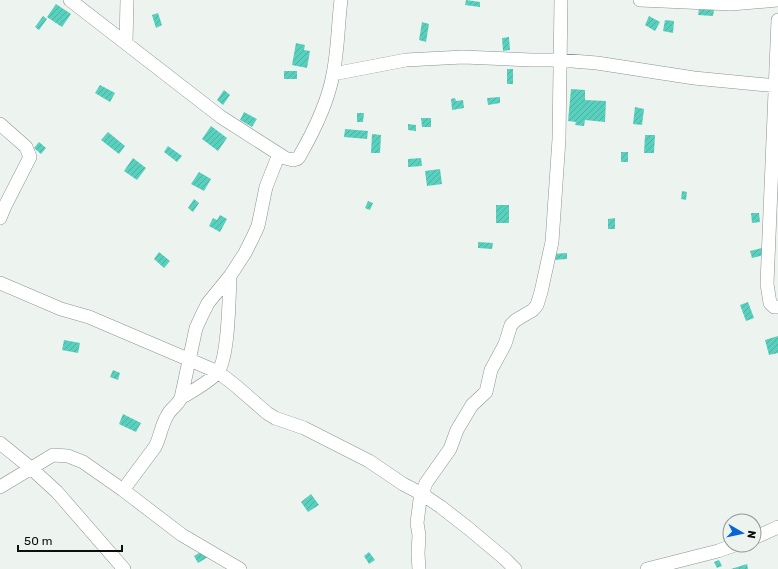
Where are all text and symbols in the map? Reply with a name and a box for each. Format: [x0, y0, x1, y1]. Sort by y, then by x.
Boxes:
north arrow [722, 513, 762, 553]
scale bar [18, 527, 122, 553]
text: N [744, 530, 758, 539]
text: 50 m [24, 534, 52, 548]

